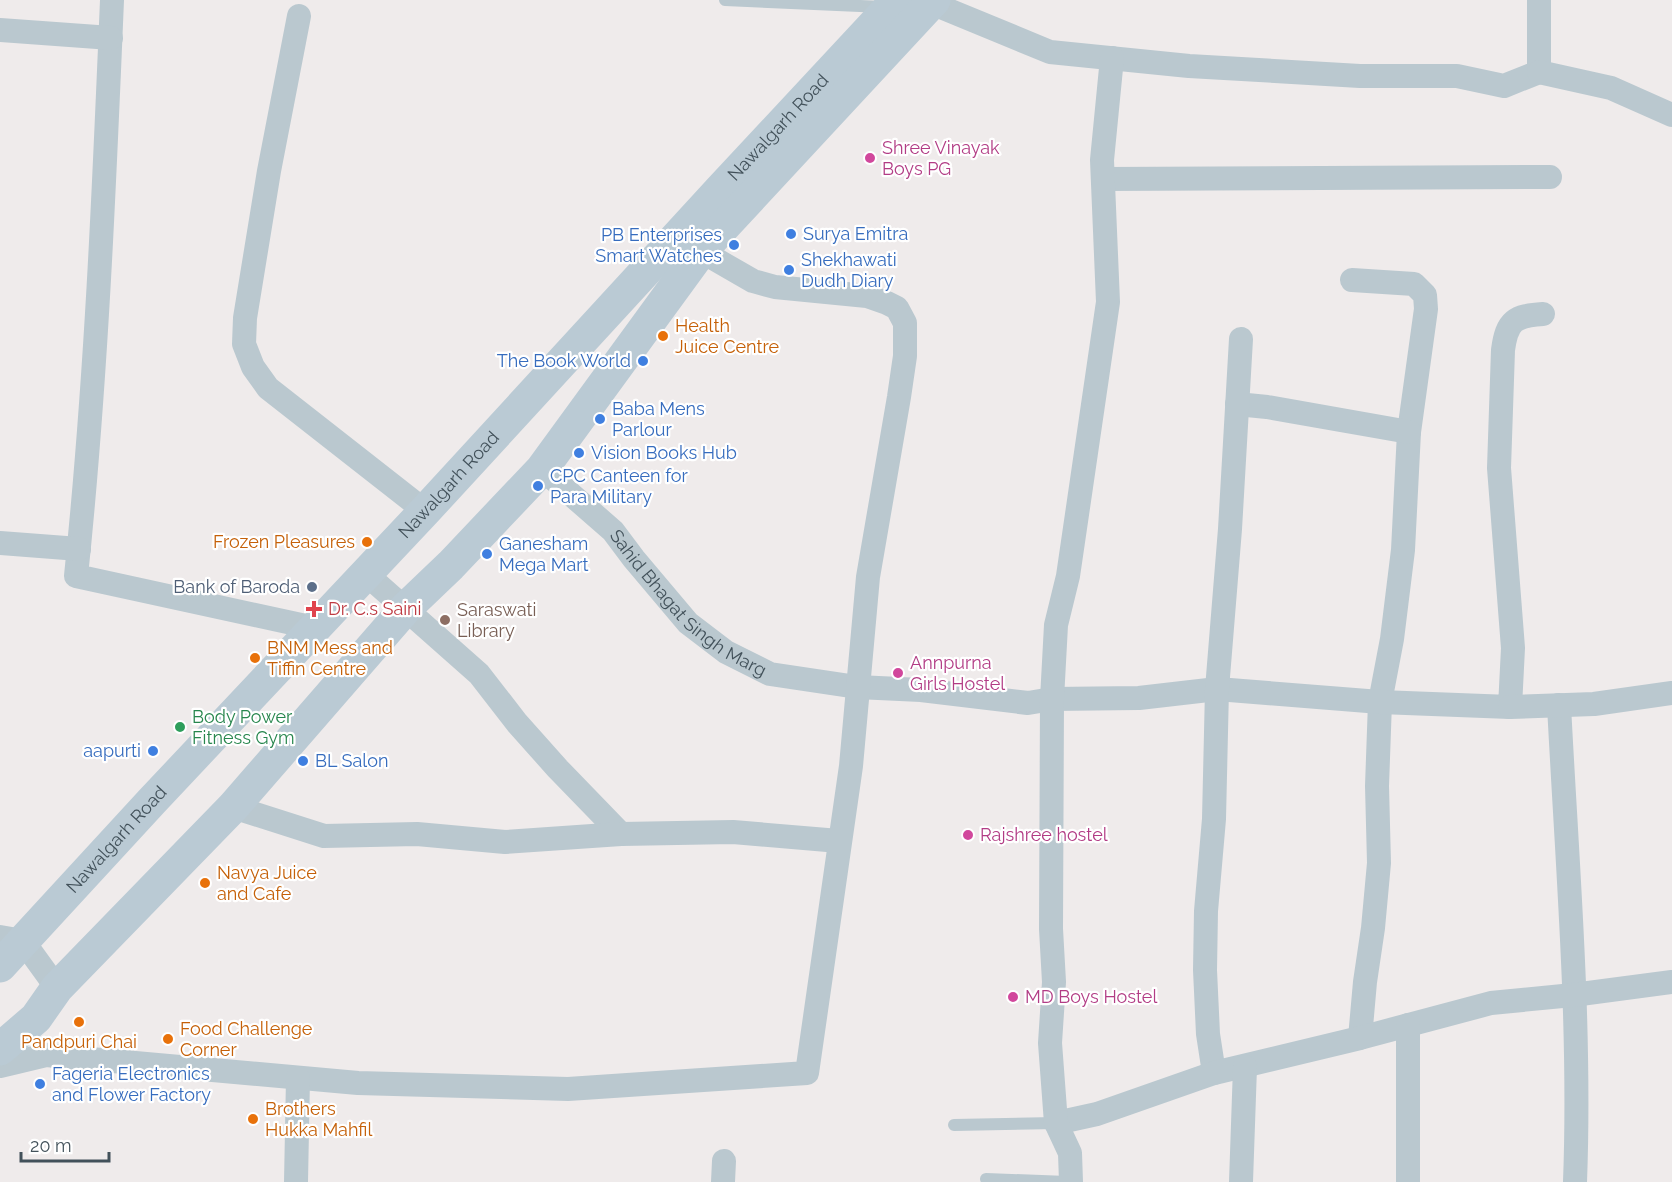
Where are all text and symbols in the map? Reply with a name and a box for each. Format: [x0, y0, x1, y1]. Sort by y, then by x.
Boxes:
street label: Nawalgarh Road [723, 70, 833, 185]
place label: Shree Vinayak Boys PG [882, 137, 1000, 179]
marker: Shree Vinayak Boys PG [863, 151, 877, 165]
place label: Surya Emitra [803, 223, 908, 244]
place label: PB Enterprises Smart Watches [595, 224, 722, 266]
marker: Surya Emitra [784, 227, 798, 241]
marker: PB Enterprises Smart Watches [727, 238, 741, 252]
place label: Shekhawati Dudh Diary [801, 249, 897, 291]
marker: Shekhawati Dudh Diary [782, 263, 796, 277]
place label: Health Juice Centre [675, 315, 780, 357]
marker: Health Juice Centre [656, 329, 670, 343]
place label: The Book World [497, 350, 631, 371]
marker: The Book World [636, 354, 650, 368]
place label: Baba Mens Parlour [612, 398, 705, 440]
marker: Baba Mens Parlour [593, 412, 607, 426]
street label: Nawalgarh Road [394, 427, 503, 542]
place label: Vision Books Hub [591, 442, 737, 463]
marker: Vision Books Hub [572, 446, 586, 460]
place label: CPC Canteen for Para Military [550, 465, 688, 507]
marker: CPC Canteen for Para Military [531, 479, 545, 493]
street label: Sahid Bhagat Singh Marg [606, 525, 770, 681]
place label: Frozen Pleasures [213, 531, 355, 552]
place label: Ganesham Mega Mart [499, 533, 589, 575]
marker: Frozen Pleasures [360, 535, 374, 549]
marker: Ganesham Mega Mart [480, 547, 494, 561]
place label: Bank of Baroda [173, 576, 300, 597]
marker: Bank of Baroda [305, 580, 319, 594]
place label: Dr. C.s Saini [328, 598, 422, 619]
place label: Saraswati Library [457, 599, 536, 641]
marker: Dr. C.s Saini [305, 600, 323, 618]
marker: Saraswati Library [438, 613, 452, 627]
place label: BNM Mess and Tiffin Centre [267, 637, 393, 679]
marker: BNM Mess and Tiffin Centre [248, 651, 262, 665]
place label: Annpurna Girls Hostel [910, 652, 1005, 694]
marker: Annpurna Girls Hostel [891, 666, 905, 680]
place label: Body Power Fitness Gym [192, 706, 295, 748]
marker: Body Power Fitness Gym [173, 720, 187, 734]
place label: aapurti [83, 740, 141, 761]
marker: aapurti [146, 744, 160, 758]
place label: BL Salon [315, 750, 388, 771]
marker: BL Salon [296, 754, 310, 768]
street label: Nawalgarh Road [62, 781, 171, 897]
place label: Rajshree hostel [980, 824, 1108, 845]
marker: Rajshree hostel [961, 828, 975, 842]
place label: Navya Juice and Cafe [217, 862, 317, 904]
marker: Navya Juice and Cafe [198, 876, 212, 890]
place label: MD Boys Hostel [1025, 986, 1157, 1007]
marker: MD Boys Hostel [1006, 990, 1020, 1004]
marker: Pandpuri Chai [72, 1015, 86, 1029]
place label: Food Challenge Corner [180, 1018, 313, 1060]
place label: Pandpuri Chai [21, 1031, 137, 1052]
marker: Food Challenge Corner [161, 1032, 175, 1046]
place label: Fageria Electronics and Flower Factory [52, 1063, 211, 1105]
marker: Fageria Electronics and Flower Factory [33, 1077, 47, 1091]
place label: Brothers Hukka Mahfil [265, 1098, 372, 1140]
marker: Brothers Hukka Mahfil [246, 1112, 260, 1126]
scale bar [21, 1125, 110, 1163]
text: 20 m [30, 1135, 72, 1156]

